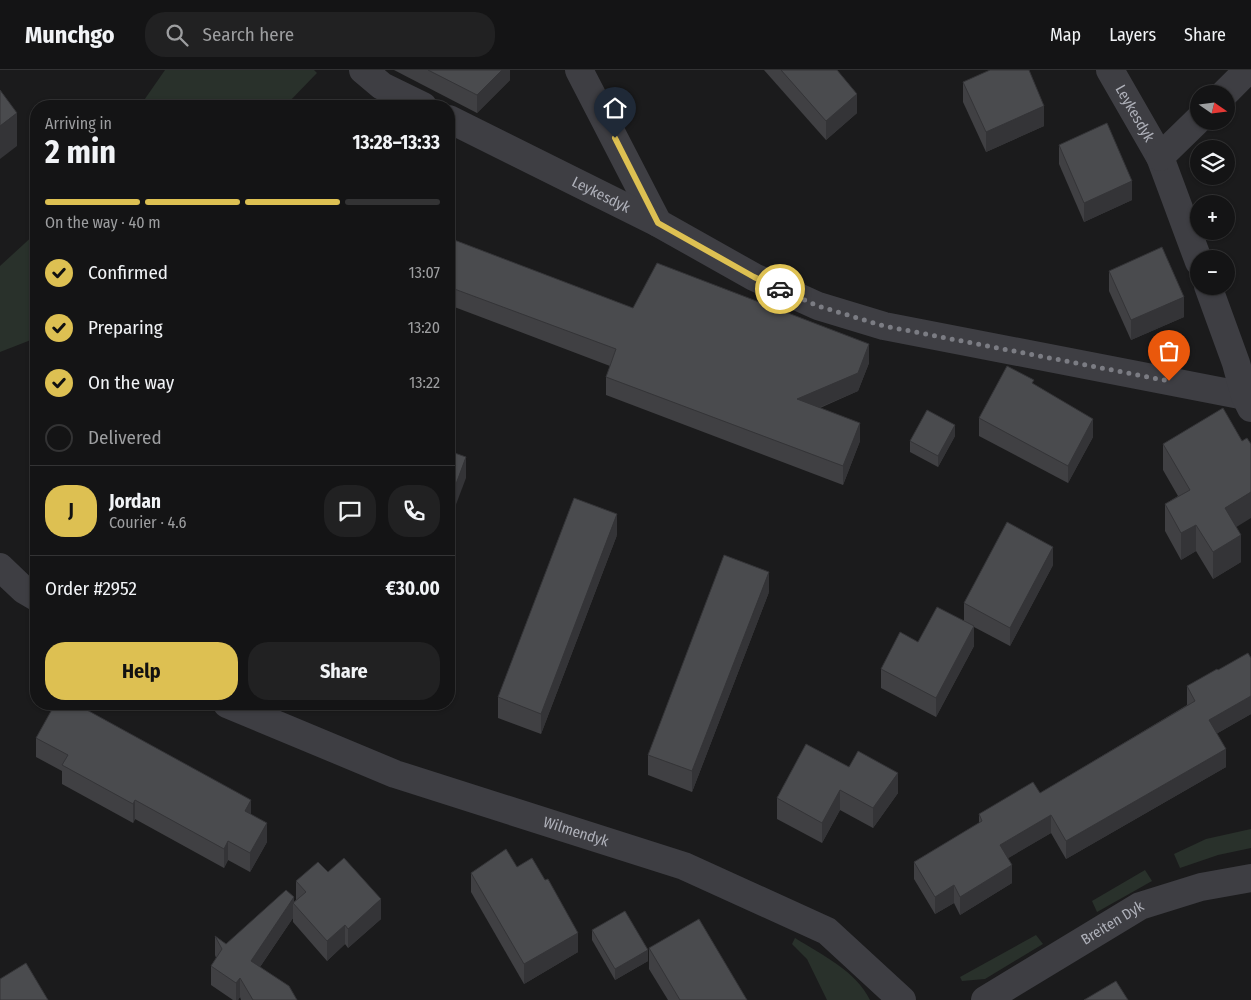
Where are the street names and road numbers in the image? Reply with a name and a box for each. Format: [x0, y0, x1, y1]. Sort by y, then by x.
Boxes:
street label: Leykesdyk [1111, 82, 1158, 145]
street label: Leykesdyk [569, 173, 633, 217]
street label: Wilmendyk [541, 813, 611, 850]
street label: Breiten Dyk [1078, 897, 1147, 949]

